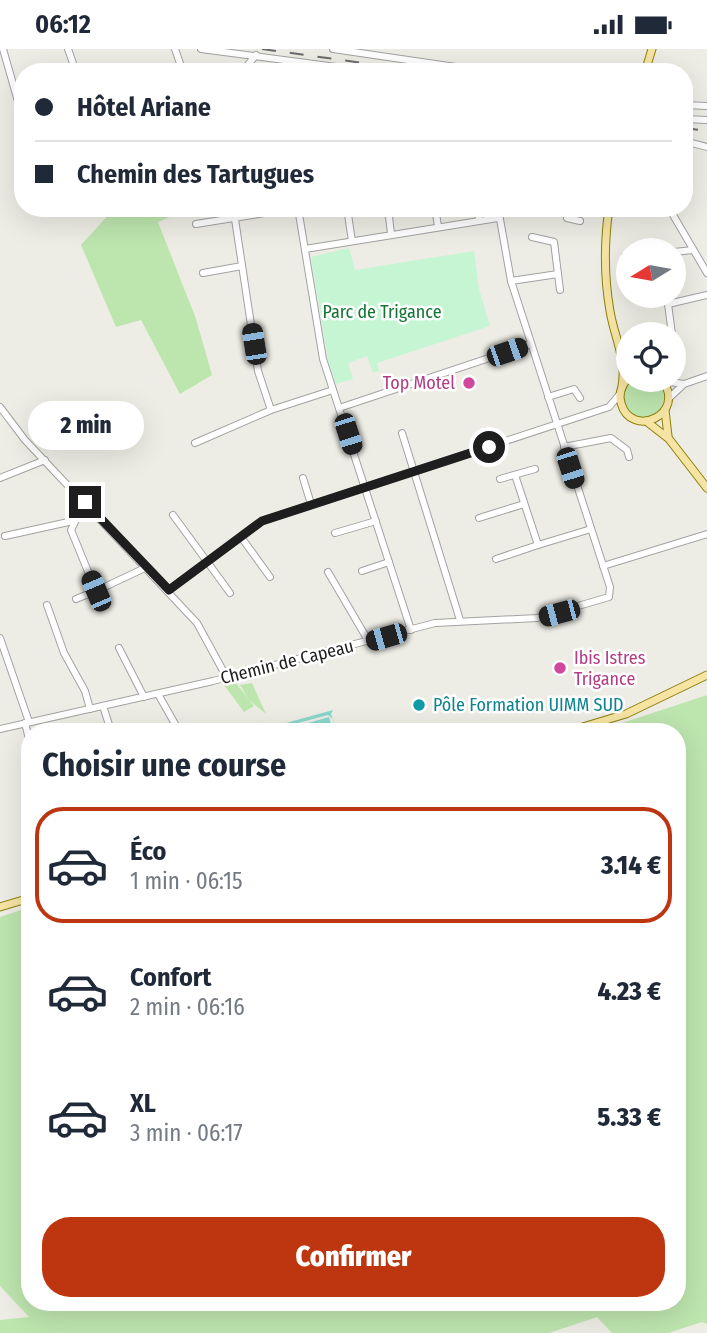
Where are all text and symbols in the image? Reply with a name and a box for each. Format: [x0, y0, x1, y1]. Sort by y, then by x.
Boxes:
text: 06:12 [35, 9, 91, 40]
text: Hôtel Ariane [77, 92, 211, 123]
text: Chemin des Tartugues [77, 159, 314, 190]
north arrow [616, 238, 686, 308]
map controls [616, 238, 686, 392]
park label: Parc de Trigance [322, 301, 442, 323]
car [241, 322, 268, 366]
button: locate [616, 322, 686, 392]
car [484, 335, 531, 369]
place label: Top Motel [383, 372, 455, 394]
marker: Top Motel [461, 375, 477, 391]
callout: 2 min [27, 400, 143, 449]
text: 2 min [61, 411, 111, 439]
car [332, 411, 365, 457]
route start [473, 431, 505, 463]
car [554, 445, 587, 491]
route end [69, 486, 101, 518]
car [79, 568, 114, 614]
car [536, 597, 583, 629]
car [363, 621, 410, 653]
street label: Chemin de Capeau [218, 635, 356, 689]
place label: Ibis Istres Trigance [574, 647, 646, 690]
marker: Ibis Istres Trigance [552, 660, 568, 676]
place label: Pôle Formation UIMM SUD [433, 694, 624, 716]
marker: Pôle Formation UIMM SUD [411, 697, 427, 713]
text: Choisir une course [42, 746, 286, 784]
icon: car [46, 834, 109, 897]
text: Éco [130, 836, 167, 867]
text: 3.14 € [601, 850, 661, 881]
text: 1 min · 06:15 [130, 867, 243, 895]
icon: car [46, 960, 109, 1023]
text: Confort [130, 962, 211, 993]
text: 4.23 € [597, 976, 661, 1007]
text: 2 min · 06:16 [130, 993, 245, 1021]
icon: car [46, 1086, 109, 1149]
text: XL [130, 1088, 156, 1119]
text: 5.33 € [597, 1102, 661, 1133]
text: 3 min · 06:17 [130, 1119, 243, 1147]
button: Confirmer [42, 1217, 665, 1297]

